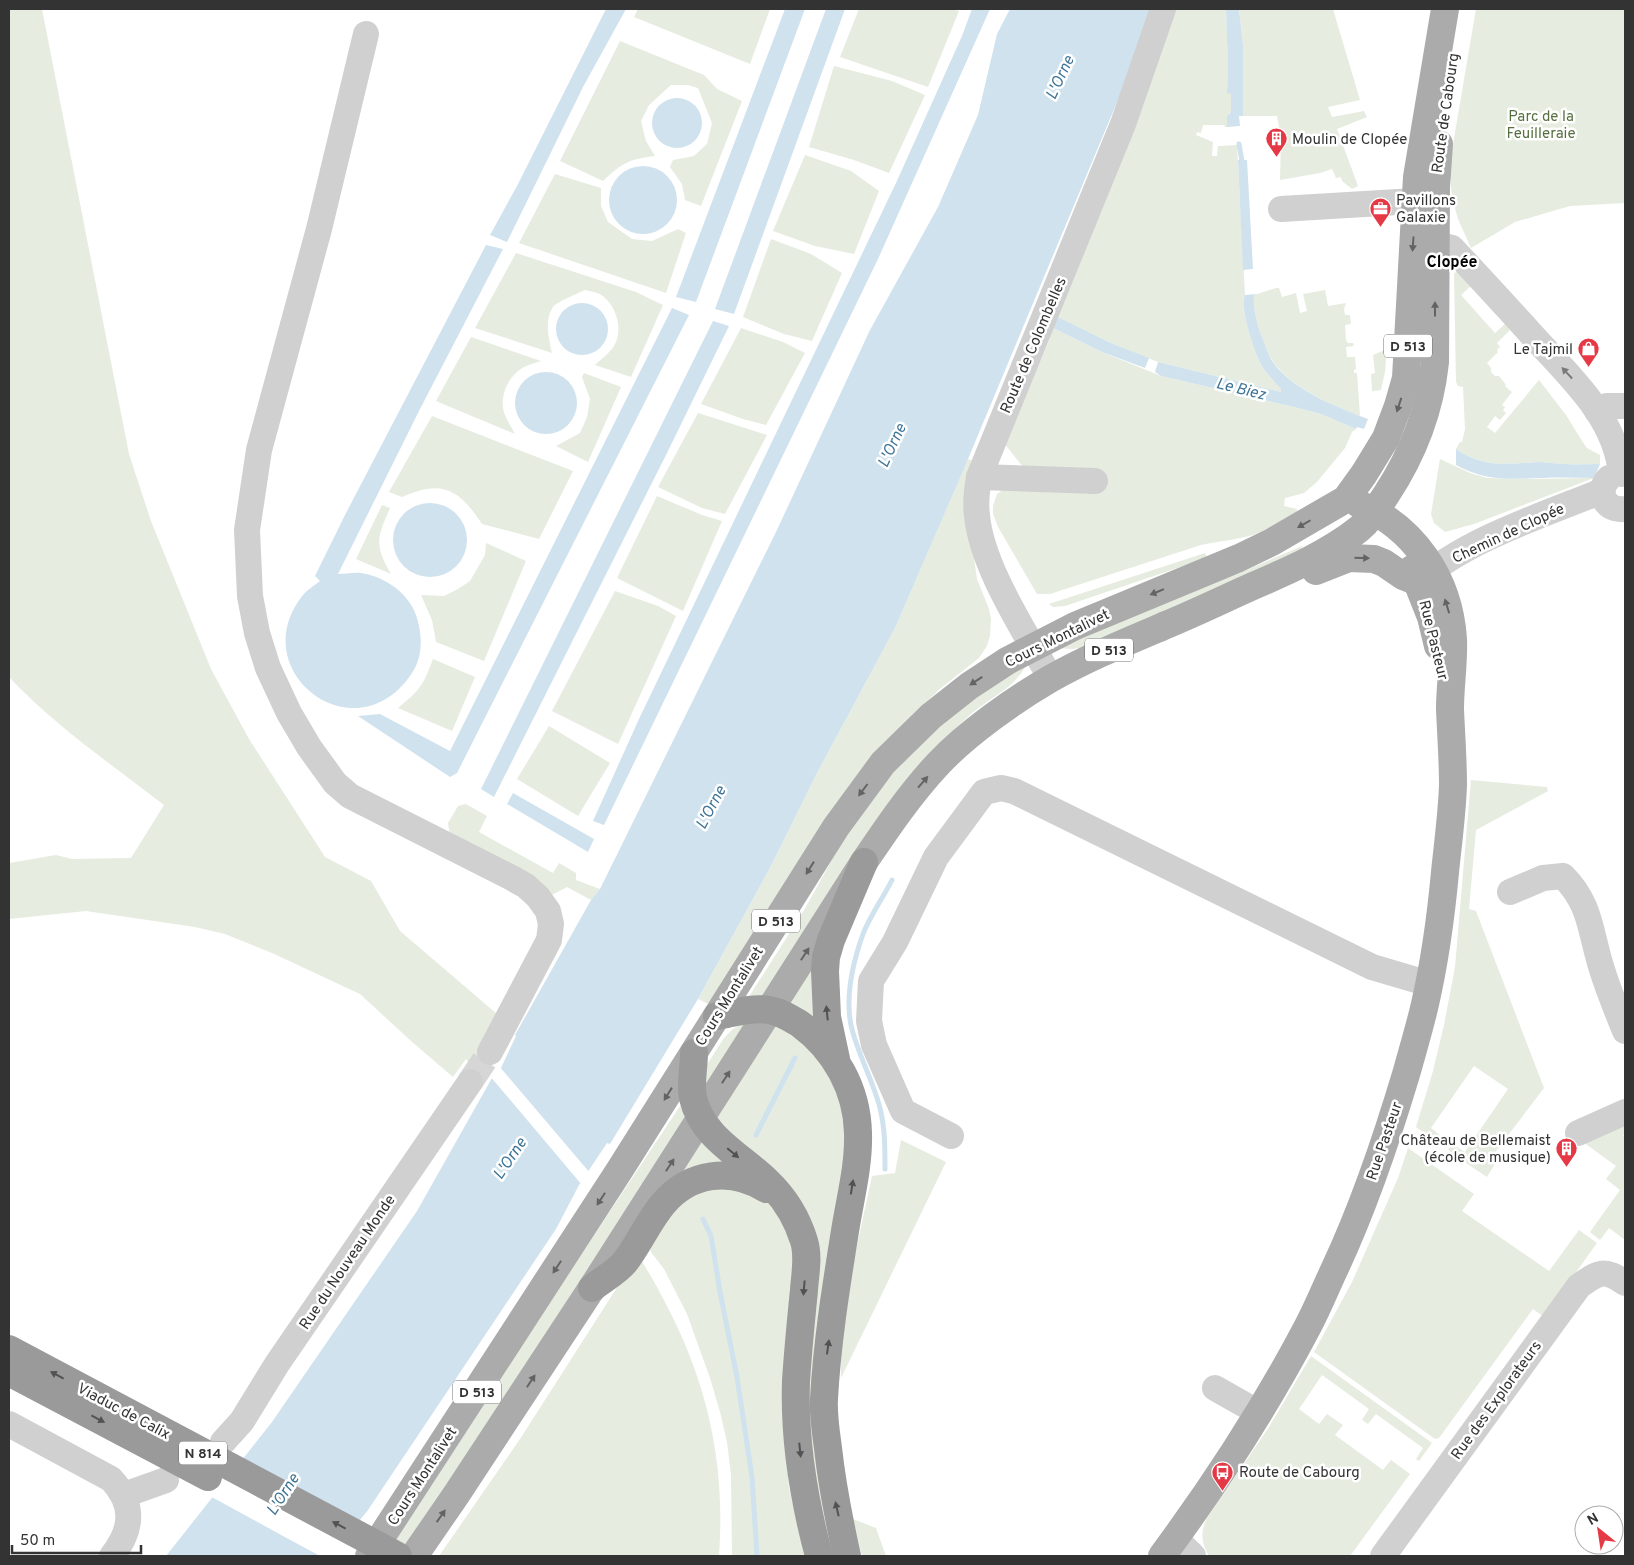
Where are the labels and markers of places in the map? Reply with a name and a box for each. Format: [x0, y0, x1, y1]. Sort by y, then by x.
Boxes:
building icon: Moulin de Clopée [1264, 127, 1288, 158]
place label: Moulin de Clopée [1292, 131, 1407, 150]
place label: Pavillons Galaxie [1396, 192, 1456, 228]
office icon: Pavillons Galaxie [1368, 197, 1392, 228]
shop icon: Le Tajmil [1577, 337, 1601, 368]
place label: Le Tajmil [1513, 341, 1573, 360]
place label: Château de Bellemaist (école de musique) [1400, 1132, 1551, 1168]
building icon: Château de Bellemaist (école de musique) [1555, 1137, 1579, 1168]
bus stop icon: Route de Cabourg [1211, 1460, 1235, 1491]
place label: Route de Cabourg [1239, 1464, 1360, 1483]

